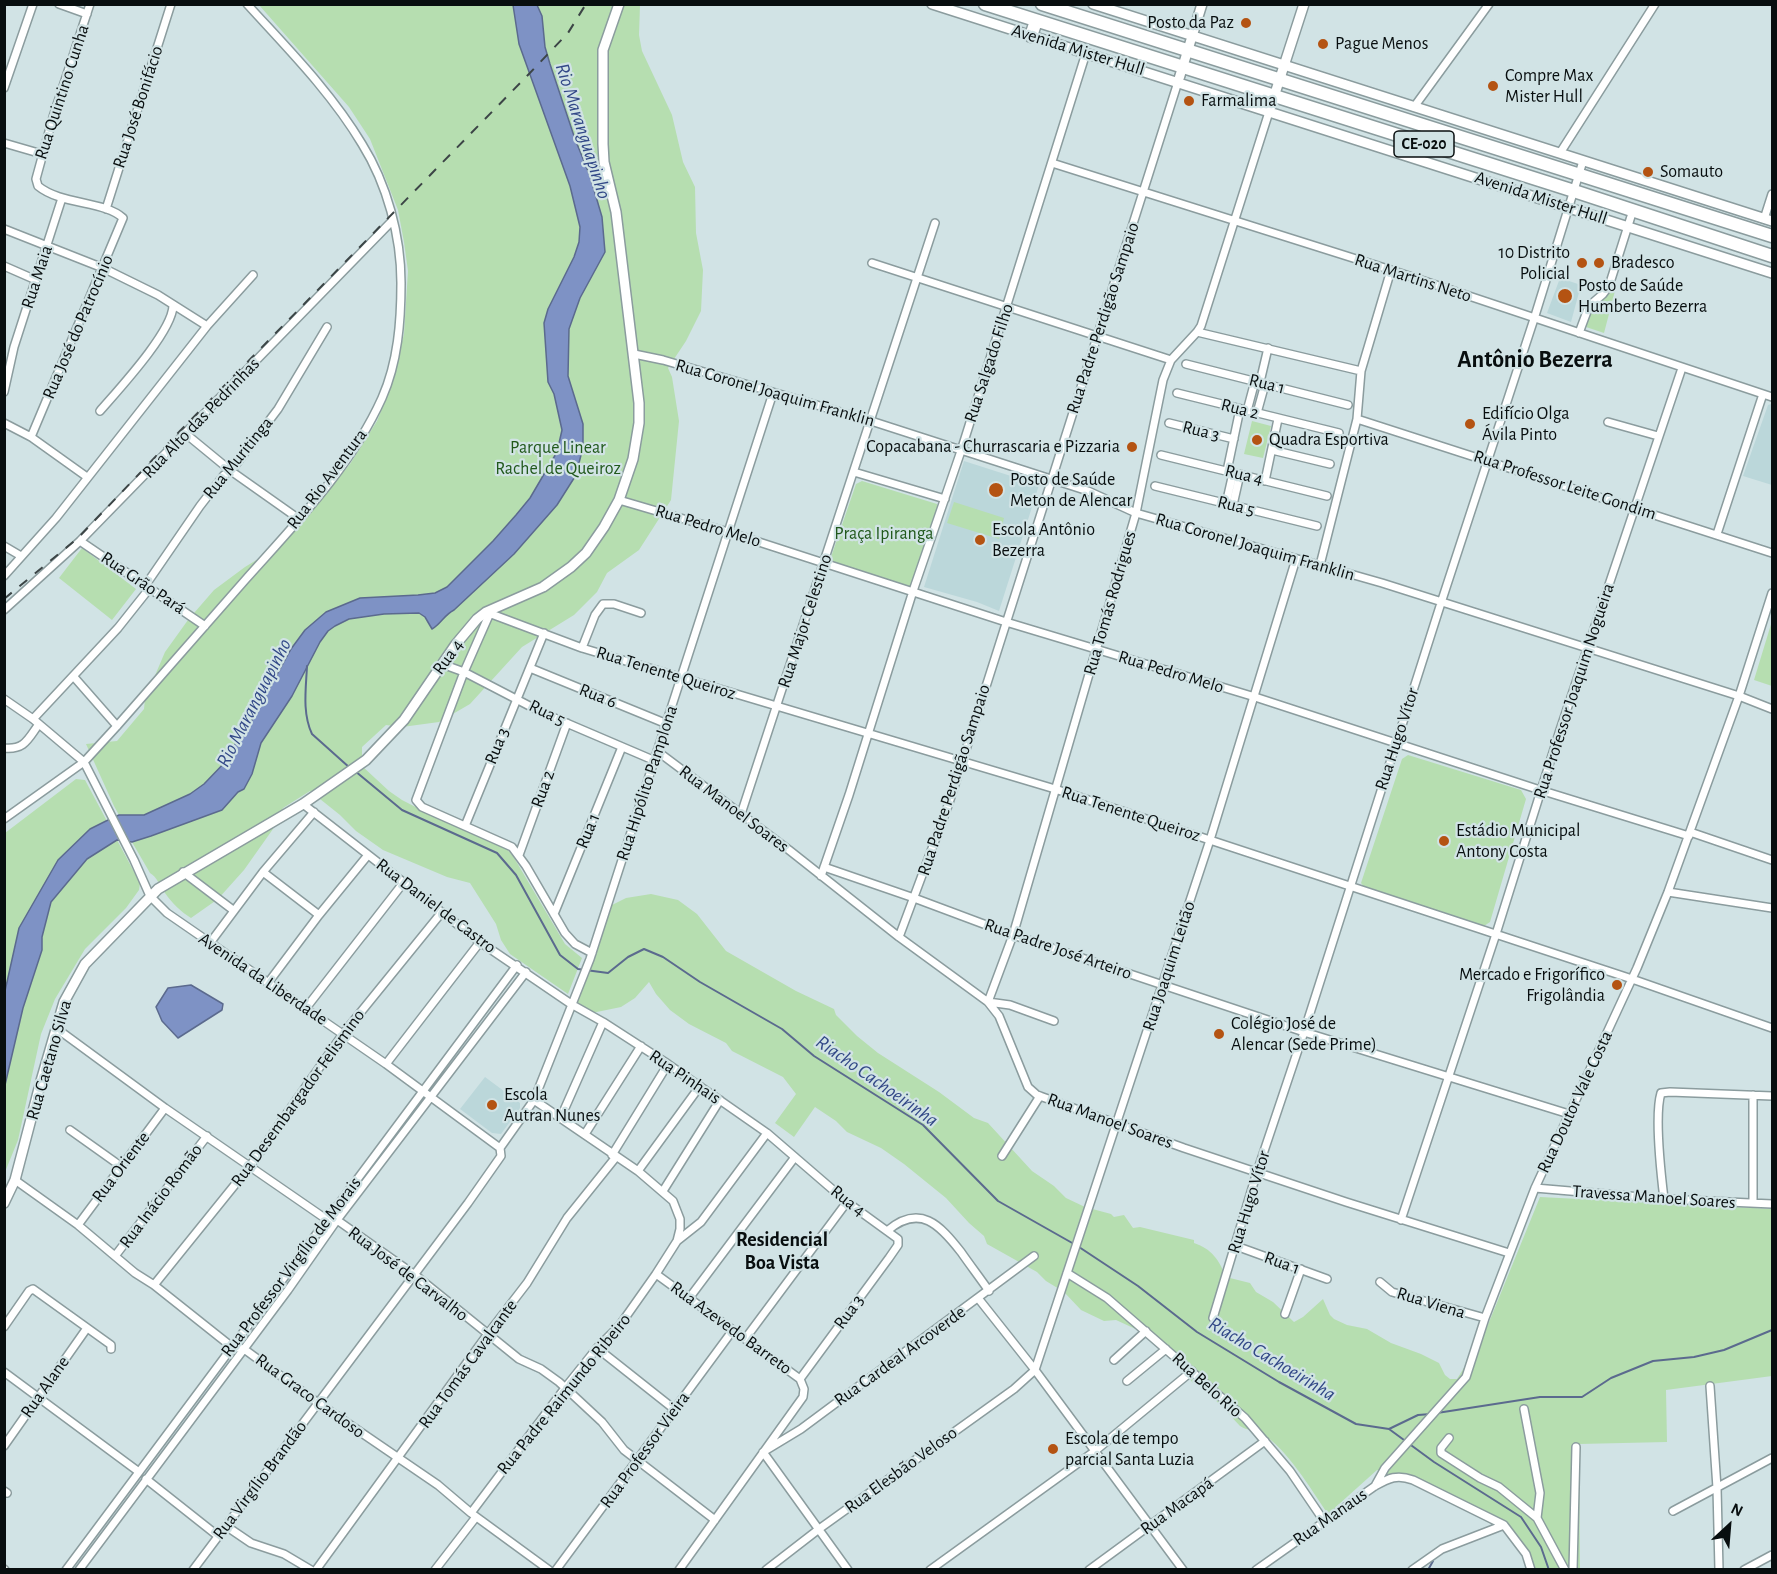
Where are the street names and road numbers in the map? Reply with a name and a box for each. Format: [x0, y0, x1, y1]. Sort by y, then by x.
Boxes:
street label: Avenida Mister Hull [1009, 20, 1147, 80]
street label: Rua Quintino Cunha [30, 22, 94, 162]
street label: Rua José Bonifácio [108, 43, 168, 171]
road number: CE-020 [1394, 131, 1454, 157]
street label: Avenida Mister Hull [1472, 166, 1610, 230]
street label: Rua Padre Perdigão Sampaio [1062, 220, 1144, 416]
street label: Rua Maia [17, 243, 57, 311]
street label: Rua Martins Neto [1352, 249, 1474, 307]
street label: Rua José do Patrocínio [38, 252, 118, 402]
street label: Rua Salgado Filho [960, 301, 1018, 425]
street label: Rua Alto das Pedrinhas [138, 353, 264, 483]
street label: Rua Coronel Joaquim Franklin [673, 354, 877, 432]
street label: Rua 1 [1247, 369, 1287, 399]
street label: Rua 2 [1219, 394, 1261, 424]
street label: Rua Muritinga [198, 413, 278, 503]
street label: Rua 3 [1180, 416, 1222, 446]
street label: Rua Rio Aventura [282, 425, 372, 533]
street label: Rua Professor Leite Gondim [1471, 445, 1659, 525]
street label: Rua 4 [1223, 460, 1265, 490]
street label: Rua 5 [1215, 491, 1257, 521]
street label: Rua Pedro Melo [653, 500, 763, 552]
street label: Rua Coronel Joaquim Franklin [1153, 508, 1357, 586]
street label: Rua Tomás Rodrigues [1079, 528, 1141, 678]
street label: Rua Grão Pará [97, 547, 189, 619]
street label: Rua Major Celestino [773, 551, 837, 691]
street label: Rua Professor Joaquim Nogueira [1529, 580, 1619, 802]
street label: Rua 4 [428, 635, 468, 679]
street label: Rua Tenente Queiroz [594, 642, 738, 704]
street label: Rua Pedro Melo [1116, 646, 1226, 698]
street label: Rua 6 [576, 679, 620, 713]
street label: Rua Padre Perdigão Sampaio [913, 682, 995, 878]
street label: Rua Hugo Vítor [1370, 685, 1424, 793]
street label: Rua 5 [525, 695, 569, 731]
street label: Rua Hipólito Pamplona [612, 703, 682, 863]
street label: Rua 3 [480, 725, 514, 767]
street label: Rua Manoel Soares [675, 761, 793, 857]
street label: Rua 2 [526, 767, 560, 811]
street label: Rua Tenente Queiroz [1059, 781, 1203, 847]
street label: Rua 1 [571, 810, 605, 852]
street label: Rua Daniel de Castro [372, 854, 500, 958]
street label: Rua Joaquim Leitão [1138, 898, 1200, 1034]
street label: Rua Padre José Arteiro [981, 914, 1135, 984]
street label: Avenida da Liberdade [194, 928, 332, 1030]
street label: Rua Caetano Silva [22, 997, 76, 1123]
street label: Rua Desembargador Felismino [226, 1005, 370, 1191]
street label: Rua Doutor Vale Costa [1533, 1027, 1617, 1177]
street label: Rua Pinhais [645, 1045, 725, 1109]
street label: Rua Manoel Soares [1044, 1088, 1176, 1154]
street label: Rua Oriente [87, 1127, 155, 1207]
street label: Rua Inácio Romão [115, 1140, 207, 1252]
street label: Rua Hugo Vítor [1223, 1148, 1275, 1256]
street label: Rua Professor Virgílio de Morais [216, 1173, 366, 1361]
street label: Rua 4 [826, 1181, 870, 1221]
street label: Travessa Manoel Soares [1572, 1181, 1736, 1213]
street label: Rua José de Carvalho [344, 1222, 472, 1326]
street label: Rua 1 [1261, 1247, 1303, 1279]
street label: Rua Azevedo Barreto [666, 1277, 796, 1379]
street label: Rua Viena [1394, 1282, 1468, 1324]
street label: Rua 3 [829, 1290, 869, 1334]
street label: Rua Tomás Cavalcante [414, 1295, 522, 1433]
street label: Rua Cardeal Arcoverde [830, 1301, 970, 1411]
street label: Rua Padre Raimundo Ribeiro [492, 1309, 636, 1479]
street label: Rua Belo Rio [1167, 1348, 1247, 1422]
street label: Rua Graco Cardoso [251, 1349, 369, 1443]
street label: Rua Alane [16, 1352, 74, 1422]
street label: Rua Professor Vieira [595, 1388, 695, 1512]
street label: Rua Virgílio Brandão [208, 1416, 312, 1544]
street label: Rua Elesbão Veloso [840, 1422, 962, 1518]
street label: Rua Macapá [1136, 1472, 1218, 1540]
street label: Rua Manaus [1289, 1484, 1371, 1550]

